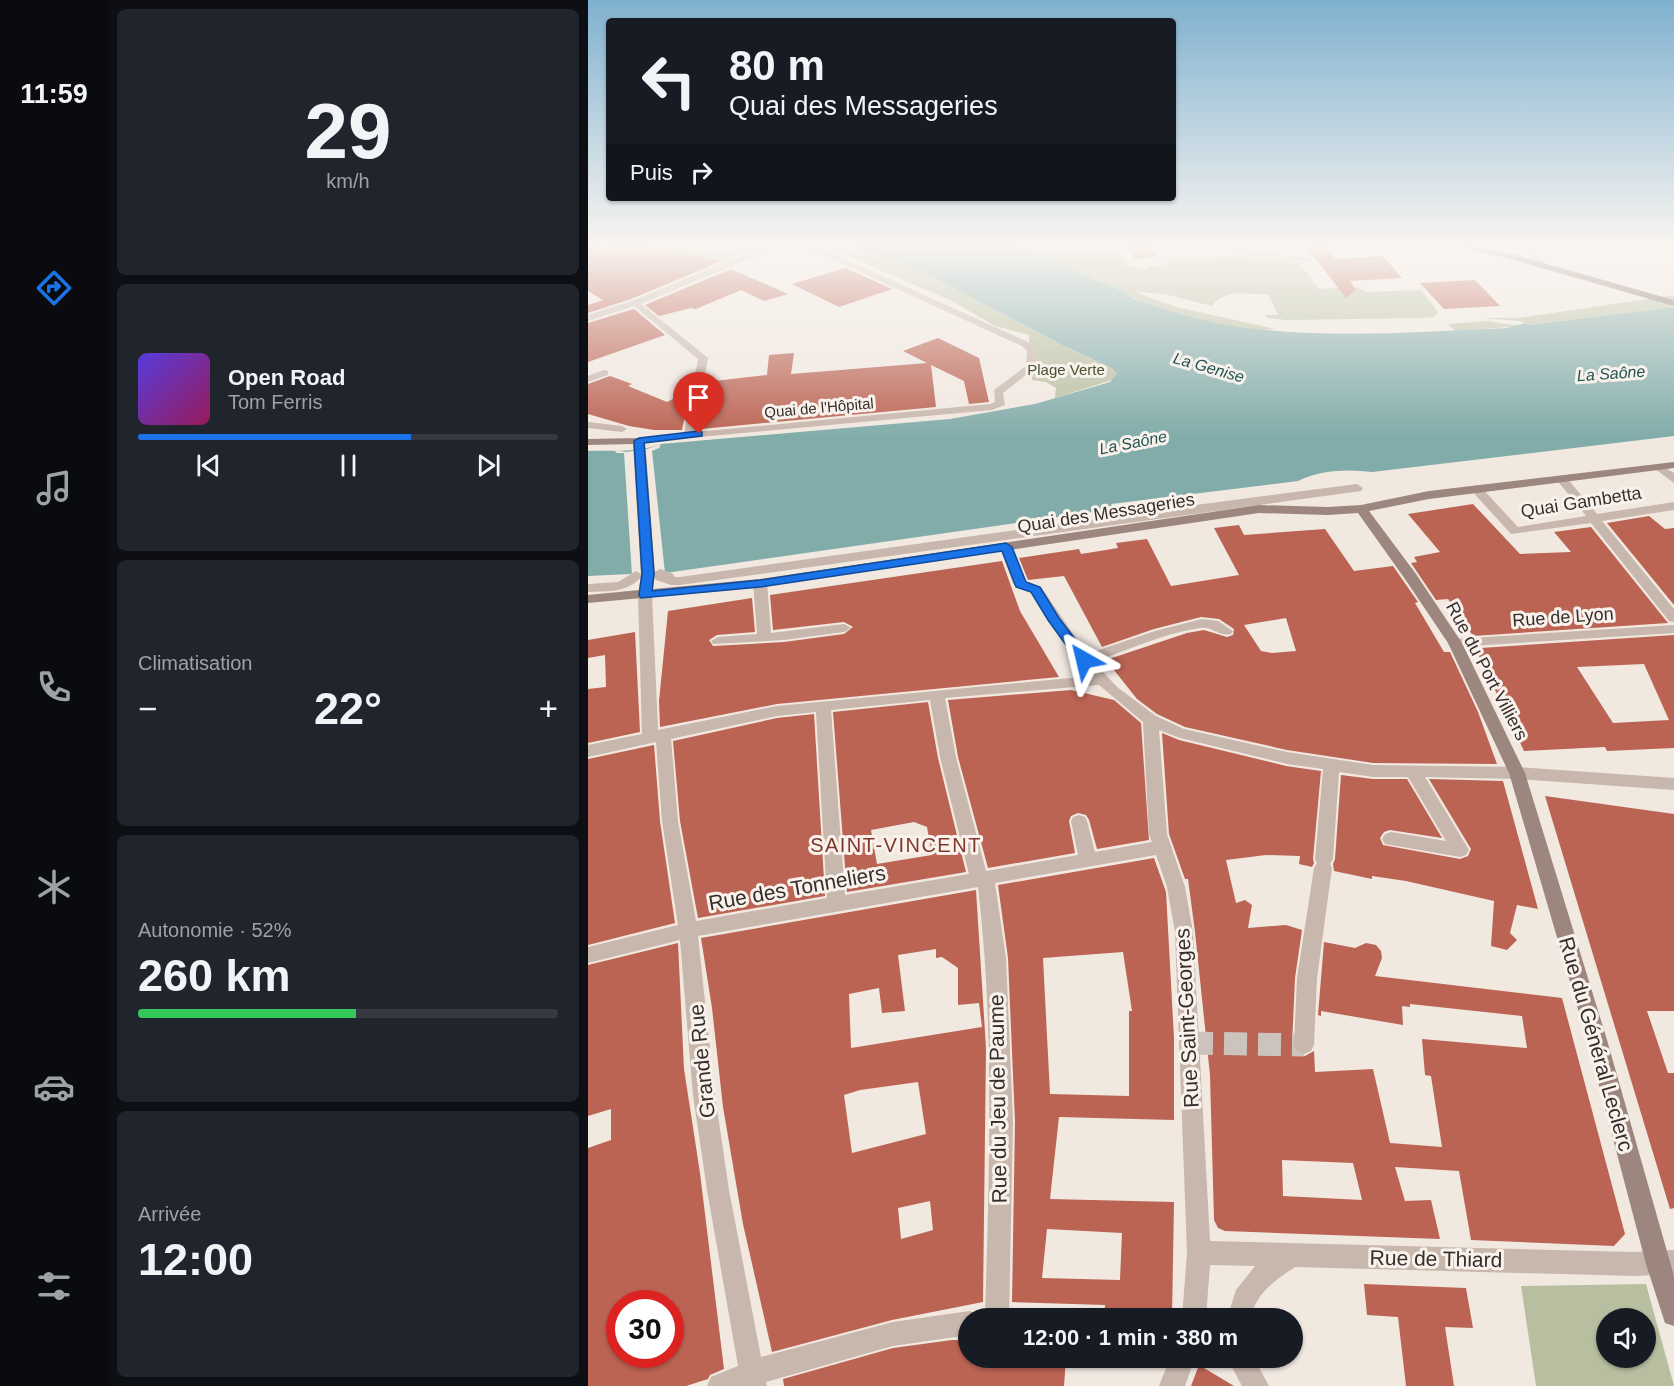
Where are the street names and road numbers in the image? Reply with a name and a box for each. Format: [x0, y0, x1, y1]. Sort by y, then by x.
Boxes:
street label: Quai de l'Hôpital [764, 394, 874, 421]
street label: Quai Gambetta [1519, 482, 1644, 521]
street label: Quai des Messageries [1016, 489, 1196, 537]
street label: Rue du Port Villiers [1442, 598, 1532, 744]
street label: Rue de Lyon [1512, 603, 1614, 631]
street label: Rue des Tonneliers [707, 861, 887, 914]
street label: Rue Saint-Georges [1170, 928, 1203, 1108]
street label: Rue du Général Leclerc [1555, 934, 1638, 1154]
street label: Rue du Jeu de Paume [984, 994, 1011, 1204]
street label: Grande Rue [684, 1003, 719, 1119]
street label: Rue de Thiard [1369, 1246, 1503, 1271]

